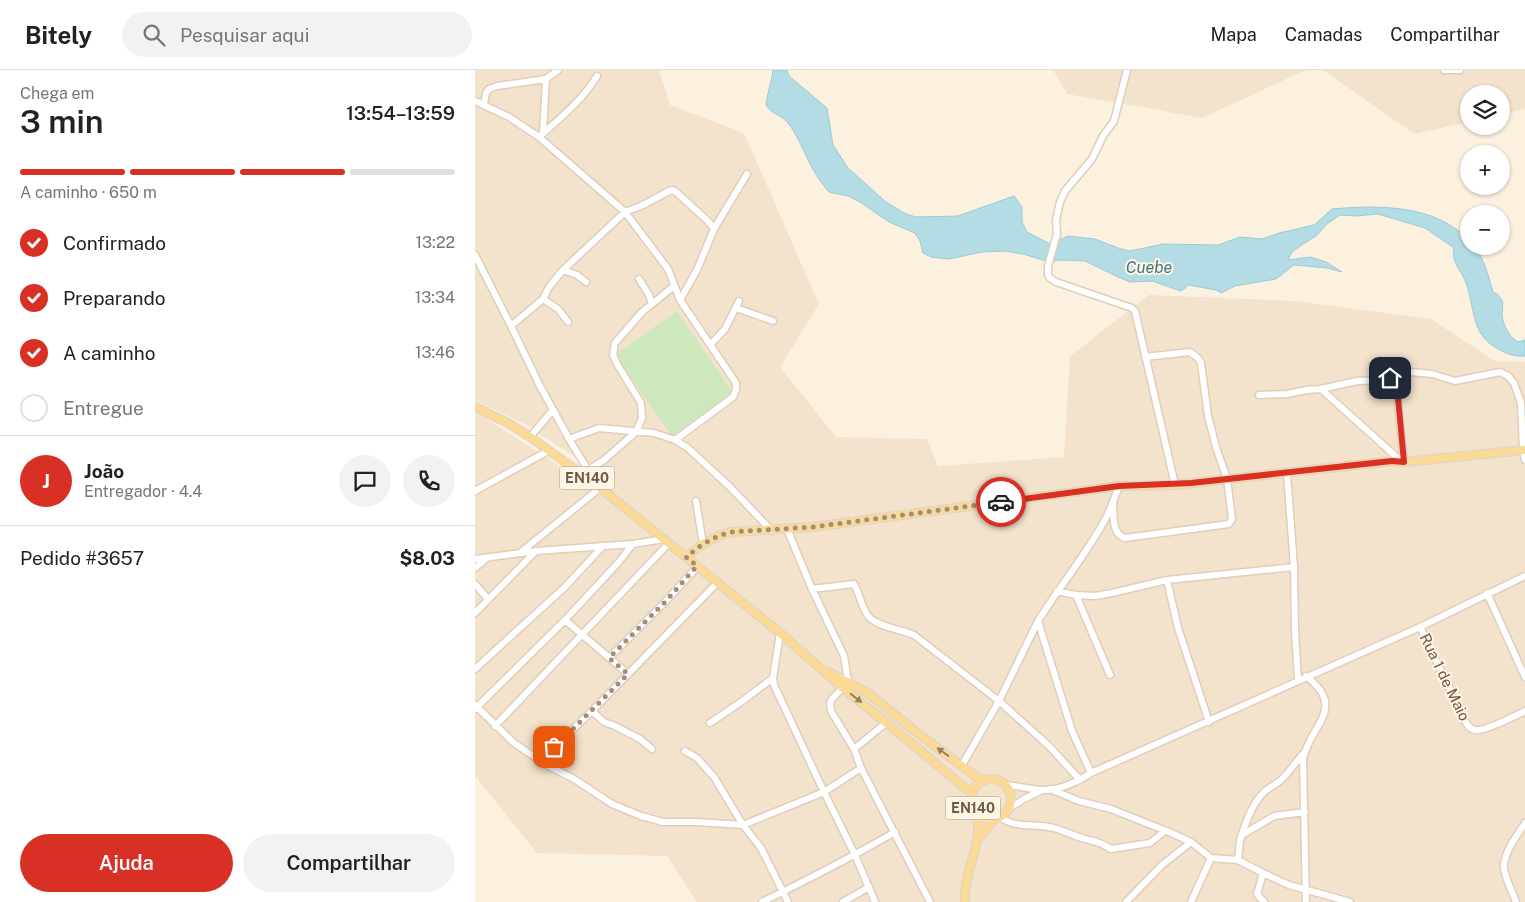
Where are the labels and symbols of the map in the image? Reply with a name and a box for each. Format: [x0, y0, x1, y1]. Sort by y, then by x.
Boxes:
water label: Cuebe [1126, 258, 1172, 277]
pin [1369, 357, 1411, 399]
road number: EN140 [559, 466, 615, 489]
courier [976, 477, 1026, 527]
street label: Rua 1 de Maio [1417, 631, 1473, 723]
one-way arrow [849, 693, 862, 704]
pin [533, 726, 575, 768]
one-way arrow [937, 746, 950, 757]
road number: EN140 [945, 796, 1001, 820]

